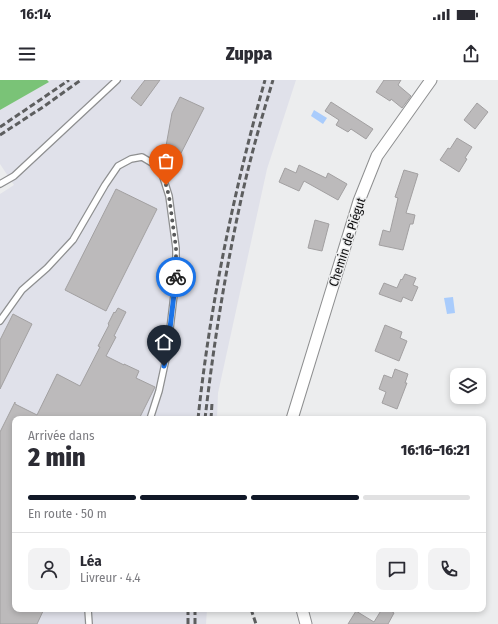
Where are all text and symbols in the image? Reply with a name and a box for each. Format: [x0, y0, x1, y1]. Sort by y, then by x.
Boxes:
text: 16:14 [20, 5, 51, 23]
icon: menu [16, 43, 38, 65]
text: Zuppa [226, 43, 272, 65]
icon: share [460, 43, 482, 65]
pin [149, 144, 183, 185]
icon: bag [155, 150, 177, 172]
street label: Chemin de Piégut [326, 195, 369, 288]
courier [156, 257, 196, 297]
icon: bike [165, 266, 187, 288]
pin [147, 325, 181, 366]
icon: home [153, 331, 175, 353]
map controls [450, 368, 486, 404]
button: layers [450, 368, 486, 404]
text: Arrivée dans [28, 428, 95, 443]
text: 16:16–16:21 [401, 441, 470, 459]
text: 2 min [28, 442, 86, 473]
text: En route · 50 m [28, 506, 107, 521]
button: person [28, 548, 70, 590]
button: chat [376, 548, 418, 590]
button: phone [428, 548, 470, 590]
text: Léa [80, 552, 102, 570]
text: Livreur · 4.4 [80, 570, 141, 585]

